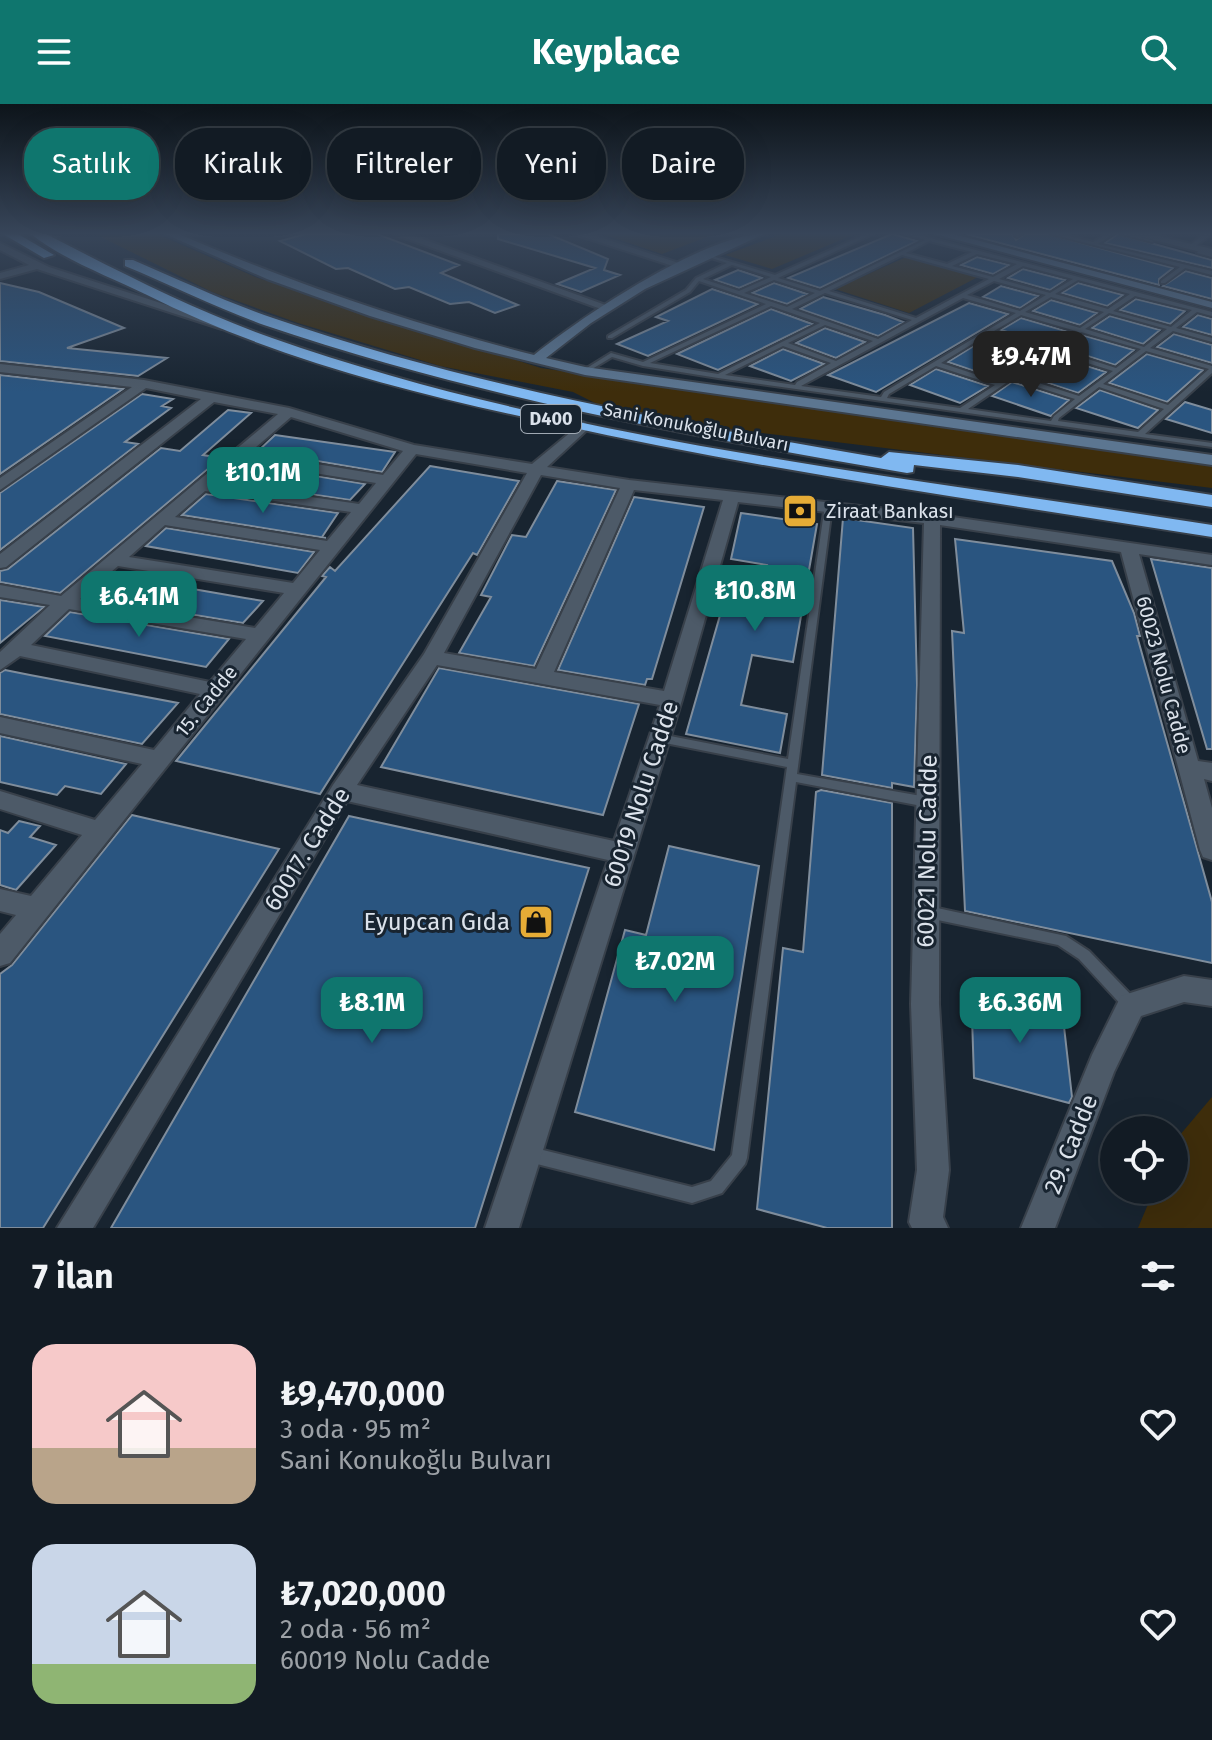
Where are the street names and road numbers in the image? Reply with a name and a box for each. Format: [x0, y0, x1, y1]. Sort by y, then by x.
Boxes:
street label: Sani Konukoğlu Bulvarı [602, 398, 790, 456]
road number: D400 [521, 405, 581, 433]
street label: 60023 Nolu Cadde [1131, 593, 1197, 757]
street label: 15. Cadde [170, 660, 242, 742]
street label: 60019 Nolu Cadde [598, 697, 684, 891]
street label: 60021 Nolu Cadde [911, 754, 943, 948]
street label: 60017. Cadde [258, 782, 356, 916]
street label: 29. Cadde [1038, 1090, 1104, 1198]

